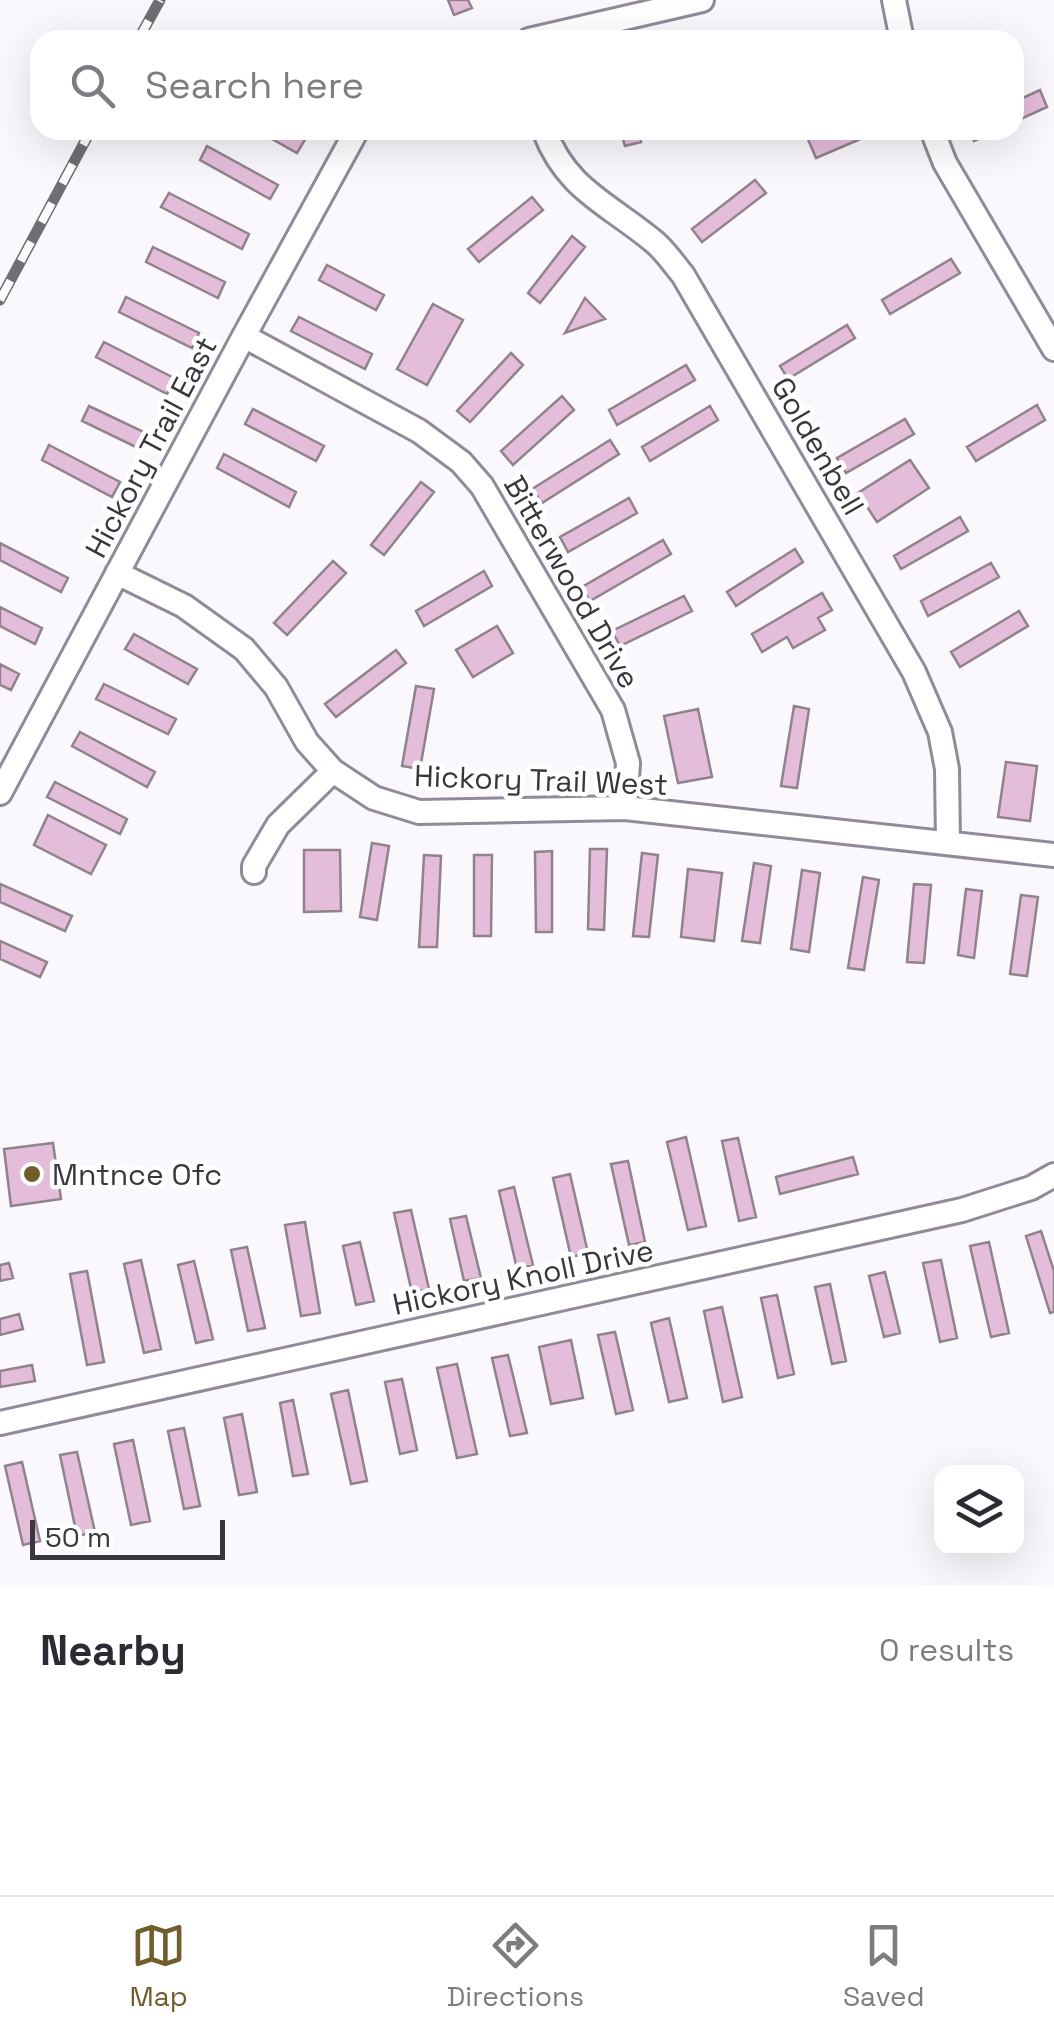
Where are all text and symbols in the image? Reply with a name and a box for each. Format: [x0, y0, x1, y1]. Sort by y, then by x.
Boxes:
search box [30, 30, 1024, 140]
icon: search [65, 58, 120, 113]
text: Search here [145, 61, 364, 109]
street label: Hickory Trail East [76, 330, 226, 564]
street label: Goldenbell [763, 370, 873, 522]
street label: Bitterwood Drive [495, 469, 649, 695]
street label: Hickory Trail West [413, 756, 669, 804]
place label: Mntnce Ofc [52, 1155, 222, 1194]
marker: Mntnce Ofc [21, 1163, 43, 1185]
street label: Hickory Knoll Drive [389, 1230, 657, 1324]
map controls [934, 1465, 1024, 1555]
button: layers [934, 1465, 1024, 1555]
scale bar [30, 1515, 225, 1560]
text: 50 m [45, 1519, 111, 1555]
text: Nearby [40, 1624, 186, 1677]
text: 0 results [879, 1630, 1014, 1670]
tab: Map [129, 1918, 188, 2014]
tab: Directions [447, 1918, 584, 2014]
tab: Saved [843, 1918, 925, 2014]

